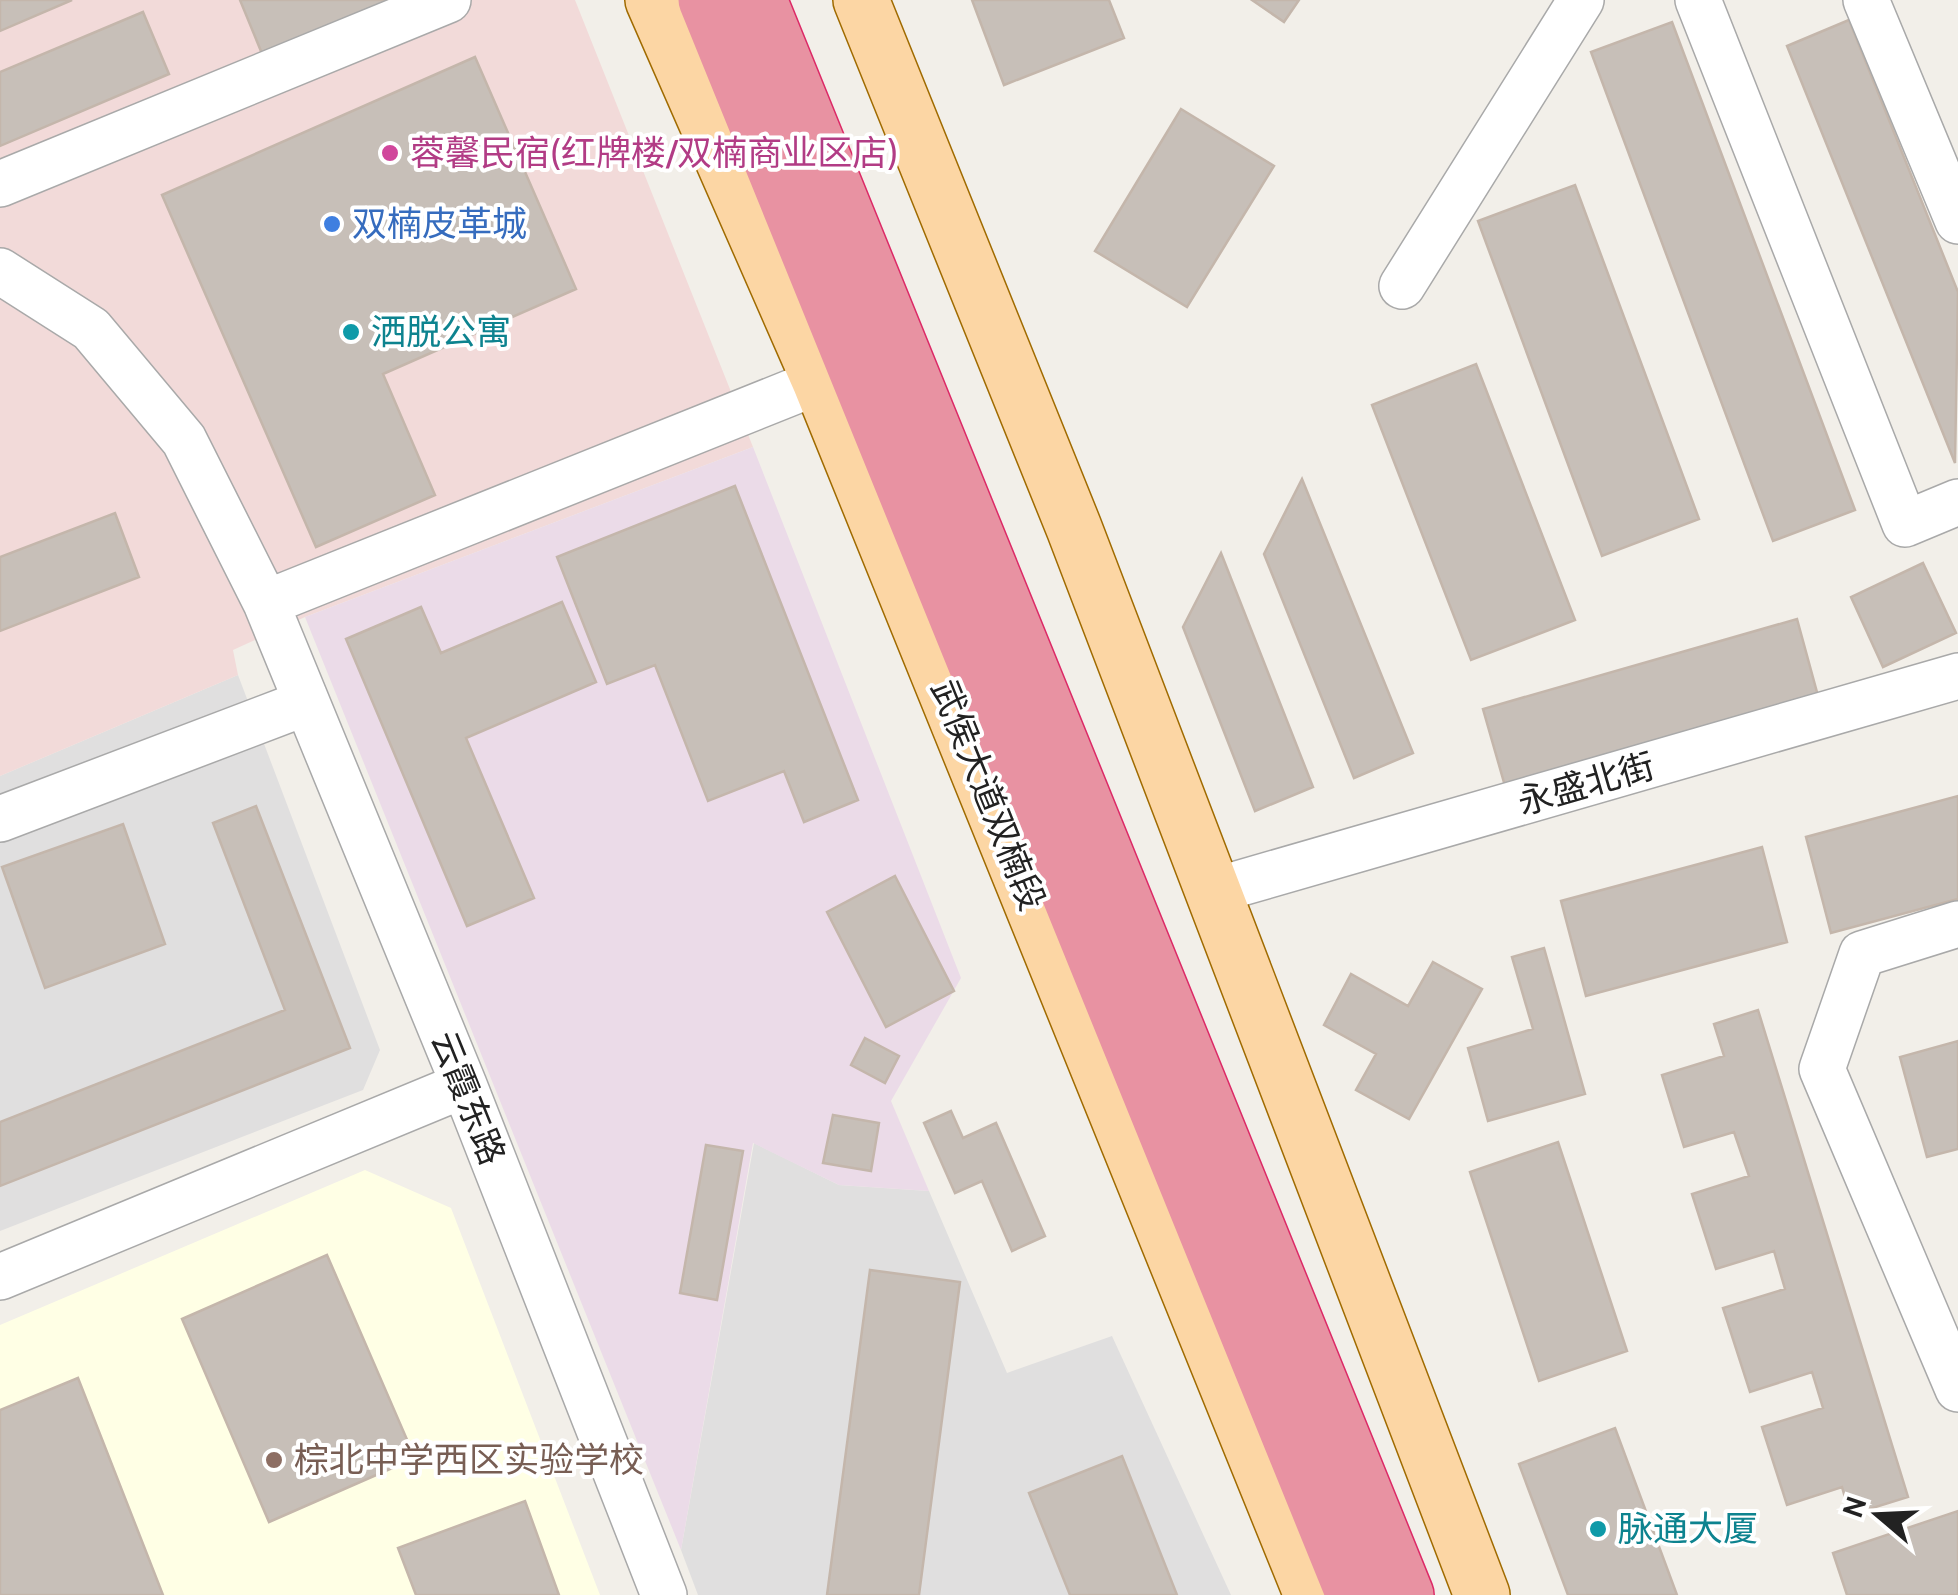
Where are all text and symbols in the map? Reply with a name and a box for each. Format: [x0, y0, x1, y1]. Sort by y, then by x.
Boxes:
place label: 蓉馨民宿(红牌楼/双楠商业区店) [410, 131, 898, 174]
marker: 蓉馨民宿(红牌楼/双楠商业区店) [379, 142, 401, 164]
place label: 双楠皮革城 [352, 202, 527, 245]
marker: 双楠皮革城 [321, 213, 343, 235]
place label: 洒脱公寓 [371, 310, 511, 353]
marker: 洒脱公寓 [340, 321, 362, 343]
street label: 武侯大道双楠段 [923, 673, 1054, 916]
street label: 永盛北街 [1513, 744, 1659, 823]
street label: 云霞东路 [422, 1025, 515, 1171]
place label: 棕北中学西区实验学校 [294, 1438, 644, 1481]
marker: 棕北中学西区实验学校 [263, 1449, 285, 1471]
north arrow [1828, 1465, 1928, 1565]
text: N [1835, 1492, 1874, 1522]
place label: 脉通大厦 [1618, 1507, 1758, 1550]
marker: 脉通大厦 [1587, 1518, 1609, 1540]

